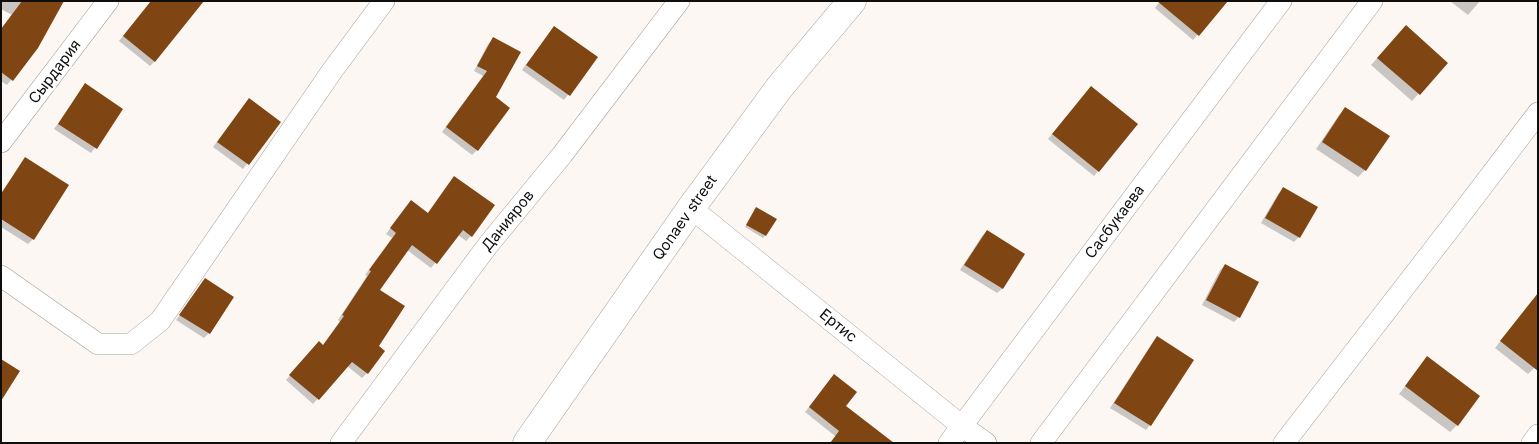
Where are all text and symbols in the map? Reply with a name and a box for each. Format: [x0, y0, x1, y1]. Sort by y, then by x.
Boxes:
street label: Сырдария [25, 36, 85, 108]
street label: Qonaev street [649, 172, 721, 264]
street label: Сасбукаева [1081, 182, 1149, 262]
street label: Данияров [478, 187, 538, 255]
street label: Ертис [816, 306, 860, 346]

